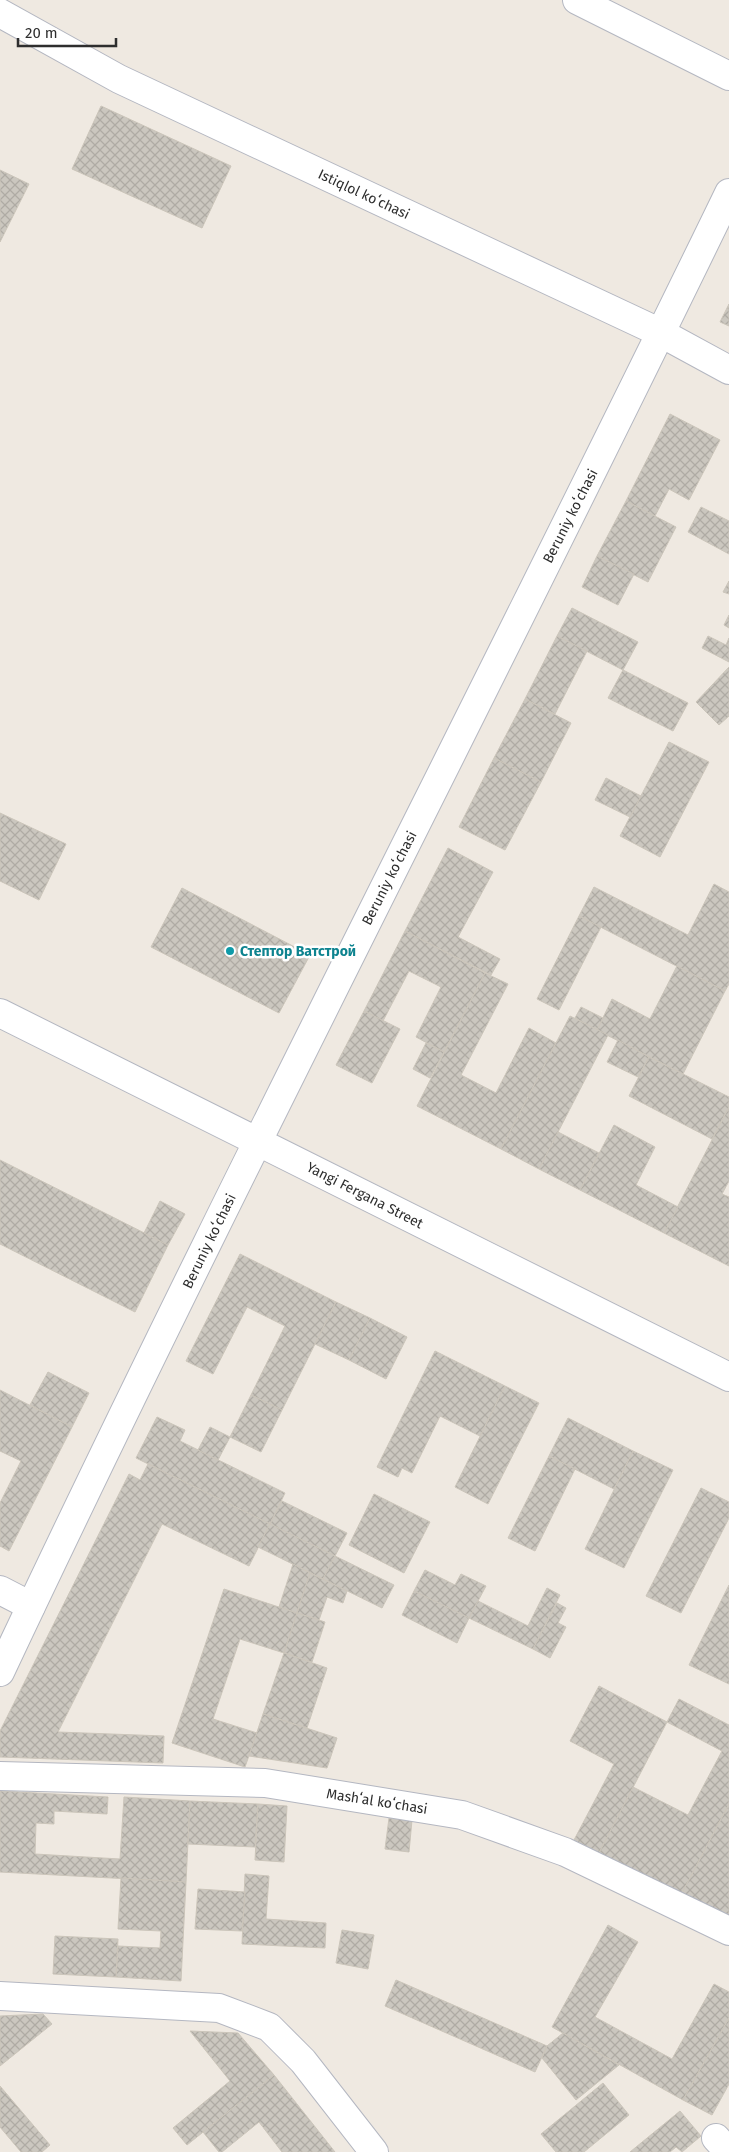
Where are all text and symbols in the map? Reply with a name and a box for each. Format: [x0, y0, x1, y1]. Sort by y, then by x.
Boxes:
scale bar [18, 15, 115, 47]
text: 20 m [25, 24, 58, 42]
street label: Istiqlol koʻchasi [315, 166, 412, 223]
street label: Beruniy koʻchasi [539, 466, 601, 566]
street label: Beruniy koʻchasi [358, 828, 420, 928]
place label: Стептор Ватстрой [240, 943, 356, 960]
marker: Стептор Ватстрой [224, 945, 236, 957]
street label: Yangi Fergana Street [304, 1159, 427, 1233]
street label: Beruniy koʻchasi [179, 1191, 240, 1291]
street label: Mashʻal koʻchasi [325, 1785, 429, 1818]

